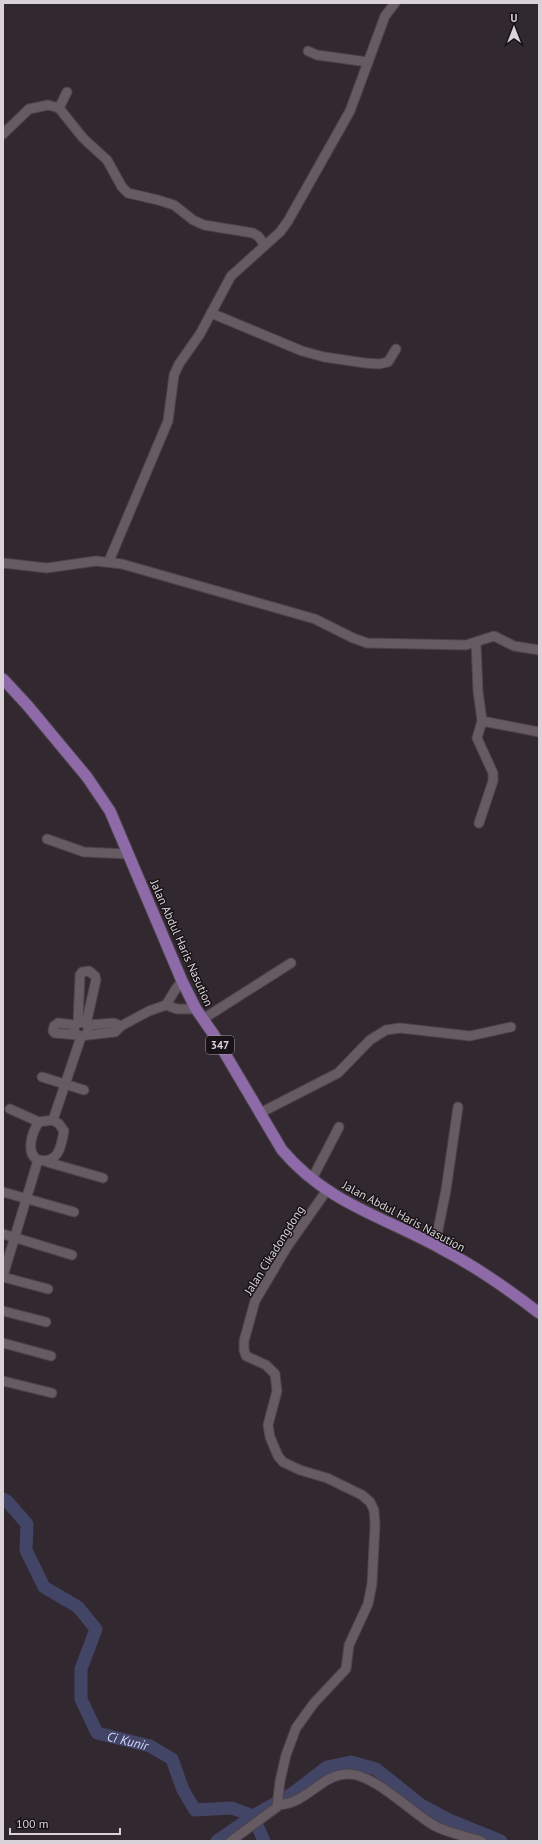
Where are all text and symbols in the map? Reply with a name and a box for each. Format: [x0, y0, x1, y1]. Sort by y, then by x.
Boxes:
north arrow [494, 8, 534, 48]
text: U [511, 11, 518, 25]
street label: Jalan Abdul Haris Nasution [147, 877, 217, 1009]
road number: 347 [206, 1036, 234, 1054]
street label: Jalan Abdul Haris Nasution [339, 1177, 468, 1255]
street label: Jalan Cikadongdong [240, 1203, 307, 1298]
water label: Ci Kunir [105, 1727, 151, 1754]
scale bar [10, 1810, 120, 1836]
text: 100 m [16, 1816, 49, 1831]

